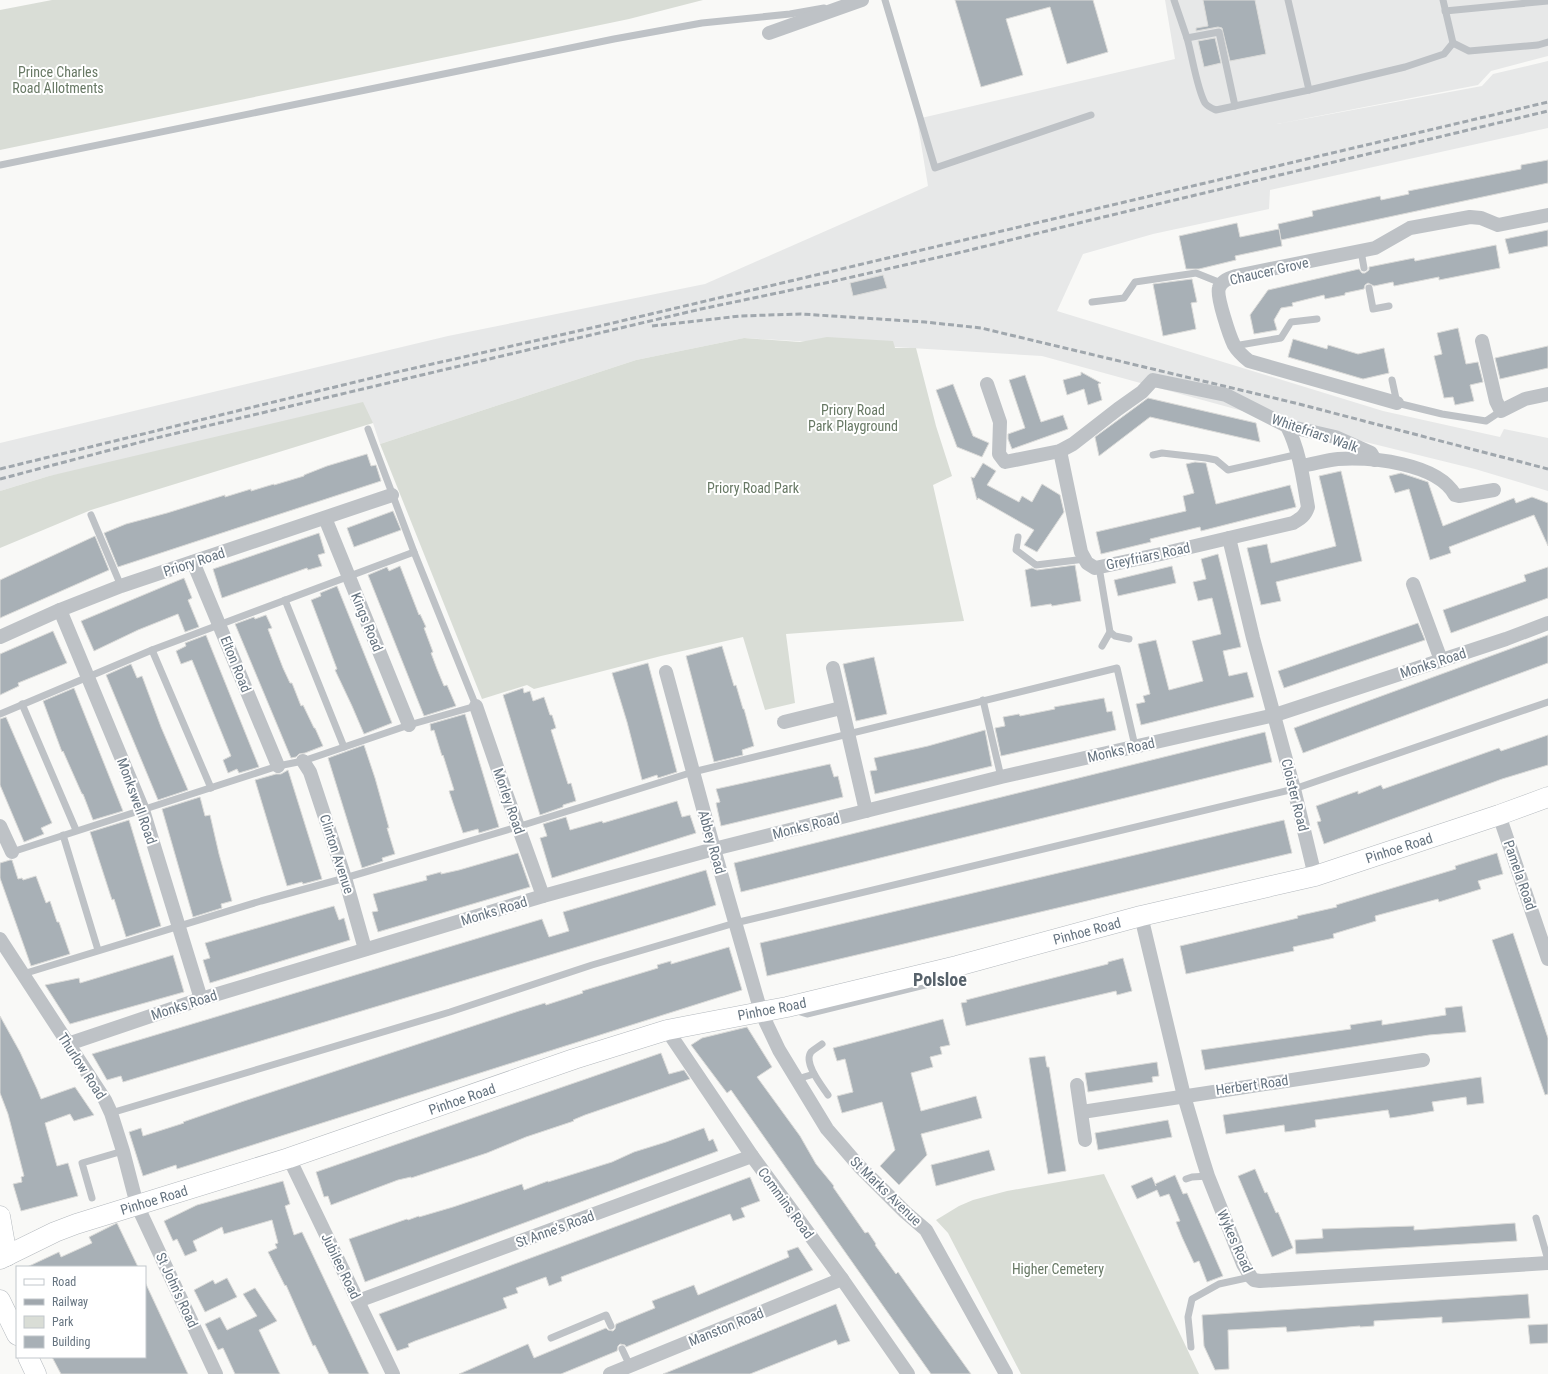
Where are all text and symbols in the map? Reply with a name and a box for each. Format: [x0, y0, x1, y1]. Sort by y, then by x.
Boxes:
park label: Prince Charles Road Allotments [12, 64, 104, 96]
street label: Chaucer Grove [1228, 254, 1310, 288]
park label: Priory Road Park Playground [808, 402, 898, 434]
street label: Whitefriars Walk [1270, 411, 1361, 456]
park label: Priory Road Park [707, 480, 800, 496]
street label: Greyfriars Road [1105, 539, 1191, 573]
street label: Priory Road [161, 545, 227, 579]
street label: Kings Road [348, 590, 386, 654]
street label: Elton Road [217, 634, 255, 694]
street label: Monks Road [1398, 645, 1468, 681]
street label: Monks Road [1086, 735, 1156, 765]
street label: Monkswell Road [114, 756, 160, 846]
street label: Cloister Road [1278, 757, 1312, 833]
street label: Morley Road [490, 766, 528, 836]
street label: Abbey Road [695, 808, 729, 876]
street label: Monks Road [771, 810, 841, 842]
street label: Clinton Avenue [317, 812, 357, 896]
street label: Pinhoe Road [1364, 830, 1434, 866]
street label: Pamela Road [1501, 838, 1539, 912]
street label: Monks Road [459, 893, 529, 929]
street label: Pinhoe Road [1051, 914, 1123, 948]
district label: Polsloe [913, 969, 967, 990]
street label: Monks Road [149, 987, 219, 1023]
street label: Pinhoe Road [736, 995, 808, 1023]
street label: Thurlow Road [55, 1030, 109, 1102]
street label: Herbert Road [1215, 1072, 1289, 1098]
street label: Pinhoe Road [427, 1080, 497, 1118]
street label: St Marks Avenue [847, 1153, 925, 1229]
street label: Commins Road [755, 1164, 817, 1242]
street label: Pinhoe Road [118, 1182, 190, 1218]
street label: St Anne's Road [514, 1207, 596, 1251]
street label: Wykes Road [1214, 1207, 1256, 1275]
street label: Jubilee Road [318, 1230, 364, 1302]
street label: St John's Road [153, 1250, 201, 1330]
park label: Higher Cemetery [1012, 1261, 1104, 1277]
legend [16, 1266, 146, 1358]
text: Road [52, 1275, 76, 1289]
text: Railway [52, 1295, 88, 1309]
street label: Manston Road [686, 1305, 766, 1349]
text: Park [52, 1315, 74, 1329]
text: Building [52, 1335, 90, 1349]

